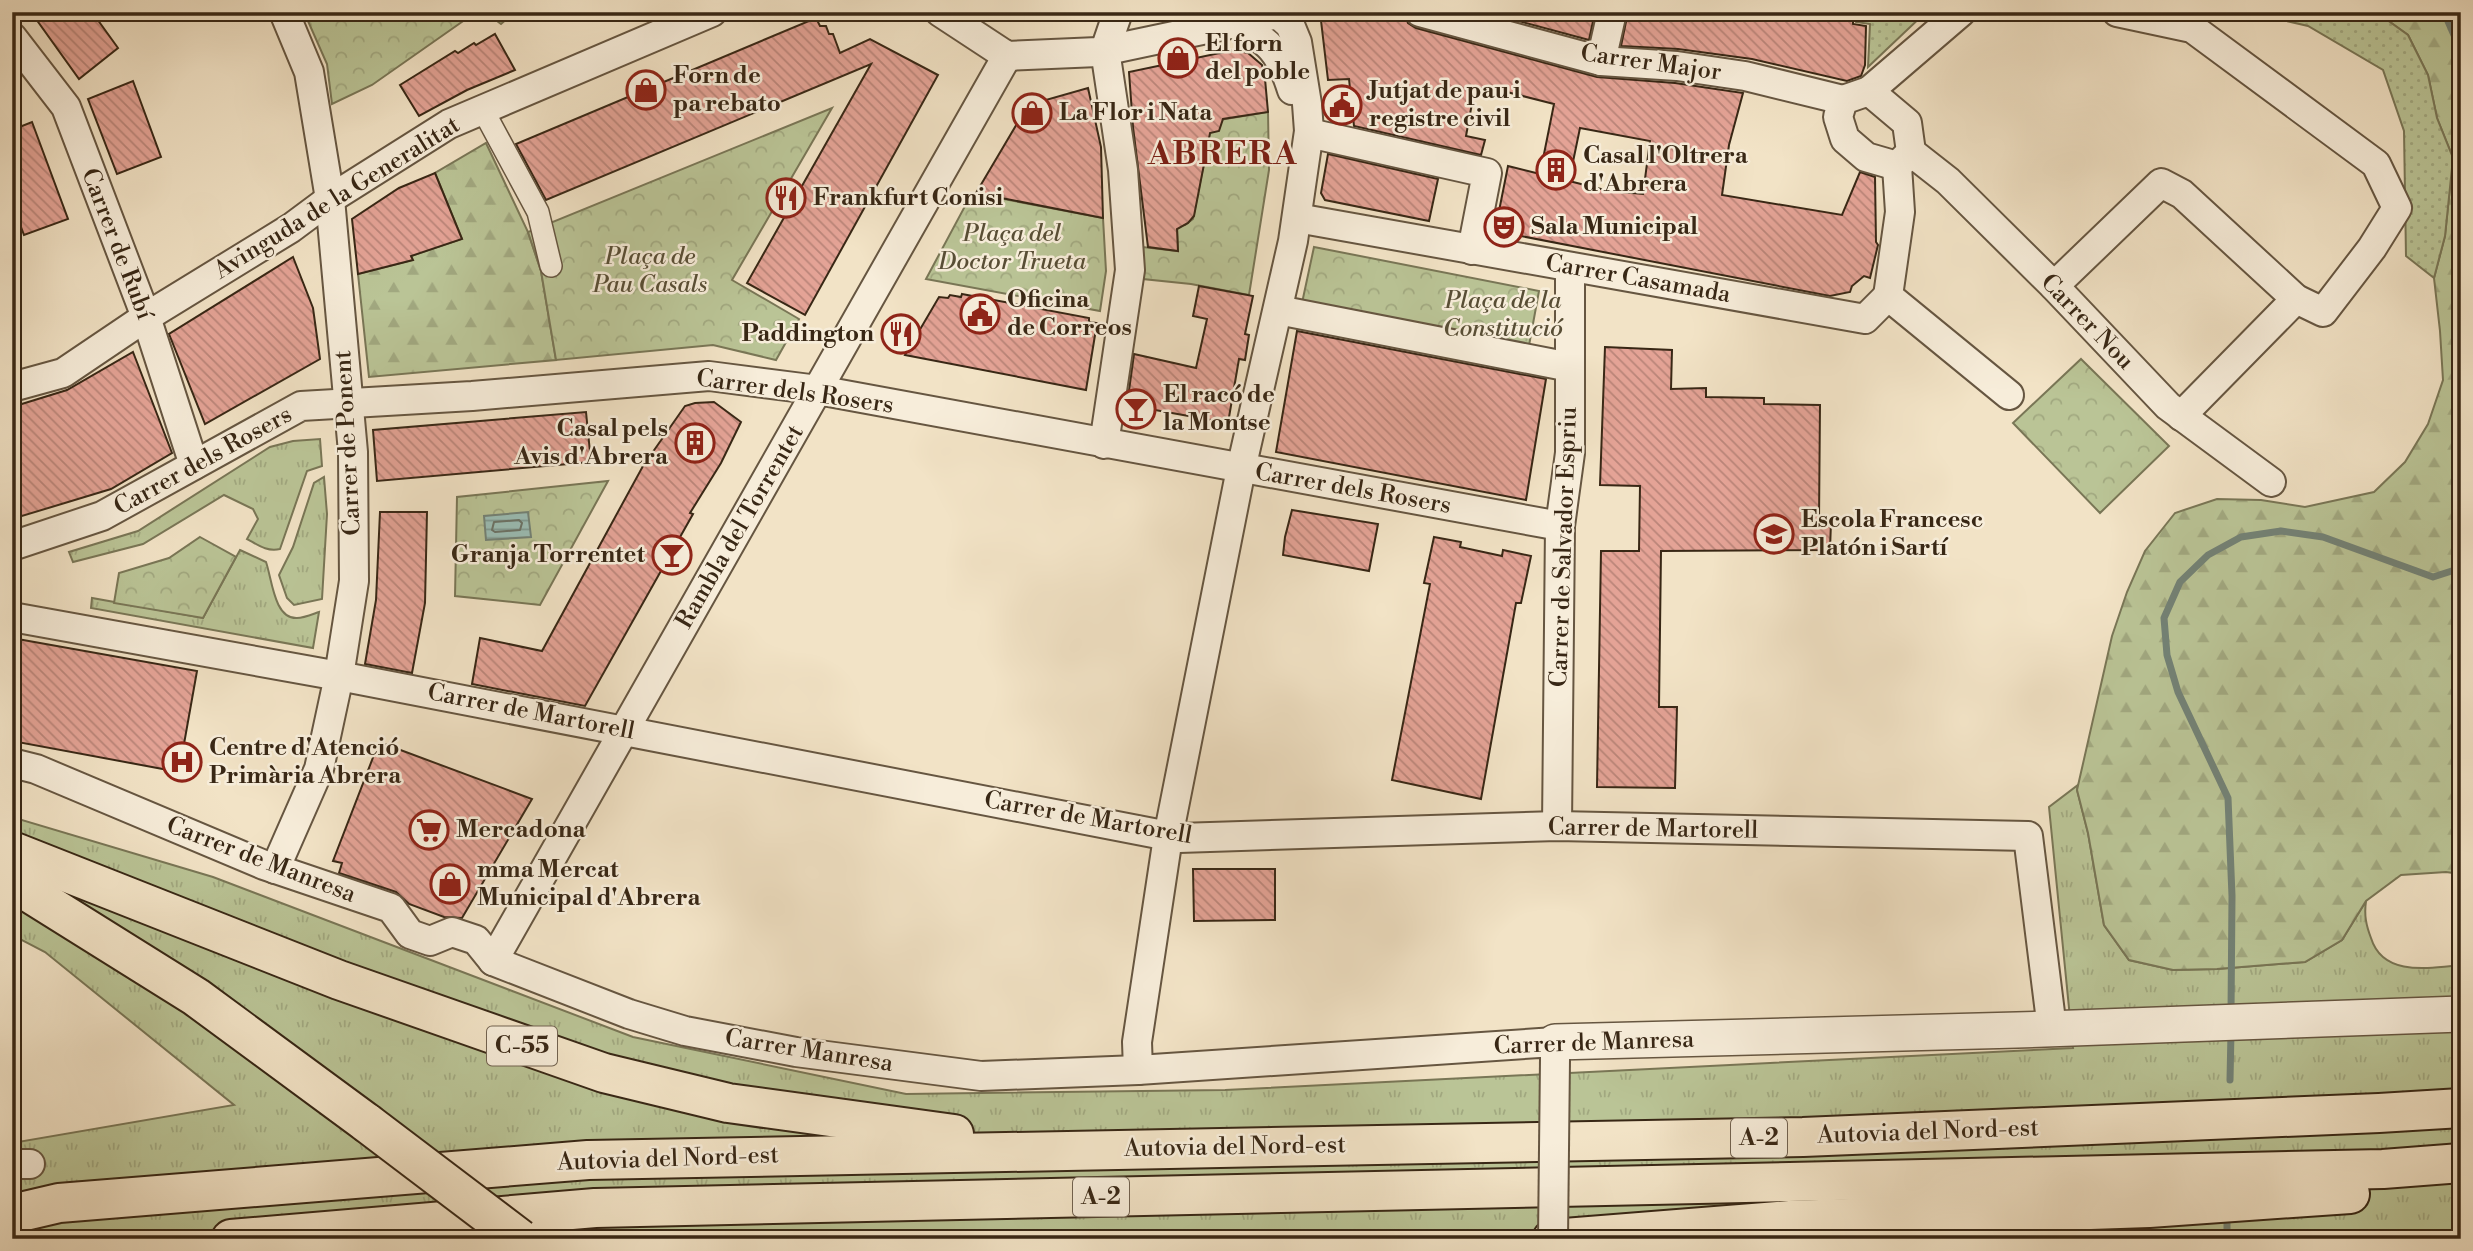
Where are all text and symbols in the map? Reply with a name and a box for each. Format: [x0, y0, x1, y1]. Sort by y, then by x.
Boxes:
place label: El forn del poble [1205, 29, 1310, 87]
shop icon: El forn del poble [1157, 37, 1199, 79]
street label: Carrer Major [1579, 38, 1723, 88]
place label: Forn de pa rebato [673, 61, 781, 119]
shop icon: Forn de pa rebato [625, 69, 667, 111]
place label: Jutjat de pau i registre civil [1366, 76, 1521, 134]
public building icon: Jutjat de pau i registre civil [1321, 84, 1363, 126]
shop icon: La Flor i Nata [1011, 92, 1053, 134]
place label: La Flor i Nata [1059, 98, 1213, 128]
street label: Avinguda de la Generalitat [208, 110, 466, 287]
district label: ABRERA [1147, 134, 1298, 174]
place label: Casal l'Oltrera d'Abrera [1583, 141, 1749, 199]
building icon: Casal l'Oltrera d'Abrera [1535, 149, 1577, 191]
street label: Carrer de Rubí [74, 164, 160, 325]
restaurant icon: Frankfurt Conisi [765, 177, 807, 219]
place label: Frankfurt Conisi [813, 183, 1003, 213]
theatre icon: Sala Municipal [1483, 206, 1525, 248]
place label: Sala Municipal [1531, 212, 1698, 242]
park label: Plaça del Doctor Trueta [937, 219, 1087, 277]
park label: Plaça de Pau Casals [592, 242, 707, 300]
street label: Carrer Casamada [1543, 248, 1734, 310]
street label: Carrer Nou [2034, 268, 2140, 376]
place label: Oficina de Correos [1007, 285, 1132, 343]
park label: Plaça de la Constitució [1443, 286, 1564, 344]
public building icon: Oficina de Correos [959, 293, 1001, 335]
restaurant icon: Paddington [880, 313, 922, 355]
place label: Paddington [741, 319, 874, 349]
street label: Carrer de Ponent [328, 349, 368, 536]
street label: Carrer dels Rosers [694, 363, 896, 421]
place label: El racó de la Montse [1163, 380, 1275, 438]
bar icon: El racó de la Montse [1115, 388, 1157, 430]
street label: Carrer dels Rosers [109, 400, 297, 522]
street label: Carrer de Salvador Espriu [1544, 406, 1584, 688]
place label: Casal pels Avis d'Abrera [513, 414, 669, 472]
street label: Rambla del Torrentet [669, 419, 811, 634]
building icon: Casal pels Avis d'Abrera [674, 422, 716, 464]
street label: Carrer dels Rosers [1253, 457, 1453, 521]
place label: Escola Francesc Platón i Sartí [1801, 505, 1983, 563]
school or university icon: Escola Francesc Platón i Sartí [1753, 513, 1795, 555]
bar icon: Granja Torrentet [651, 534, 693, 576]
place label: Granja Torrentet [451, 540, 646, 570]
street label: Carrer de Martorell [425, 677, 637, 747]
place label: Centre d'Atenció Primària Abrera [209, 733, 402, 791]
hospital icon: Centre d'Atenció Primària Abrera [161, 741, 203, 783]
street label: Carrer de Martorell [982, 785, 1194, 851]
supermarket icon: Mercadona [408, 809, 450, 851]
street label: Carrer de Manresa [162, 810, 361, 910]
street label: Carrer de Martorell [1548, 812, 1758, 846]
place label: Mercadona [456, 815, 587, 845]
place label: mma Mercat Municipal d'Abrera [477, 855, 701, 913]
shop icon: mma Mercat Municipal d'Abrera [429, 863, 471, 905]
street label: Carrer Manresa [723, 1023, 896, 1079]
street label: Carrer de Manresa [1493, 1024, 1696, 1061]
road number: C-55 [487, 1026, 557, 1065]
street label: Autovia del Nord-est [1816, 1113, 2040, 1151]
road number: A-2 [1731, 1119, 1787, 1158]
street label: Autovia del Nord-est [1123, 1130, 1347, 1164]
street label: Autovia del Nord-est [556, 1140, 780, 1178]
road number: A-2 [1073, 1178, 1129, 1216]

